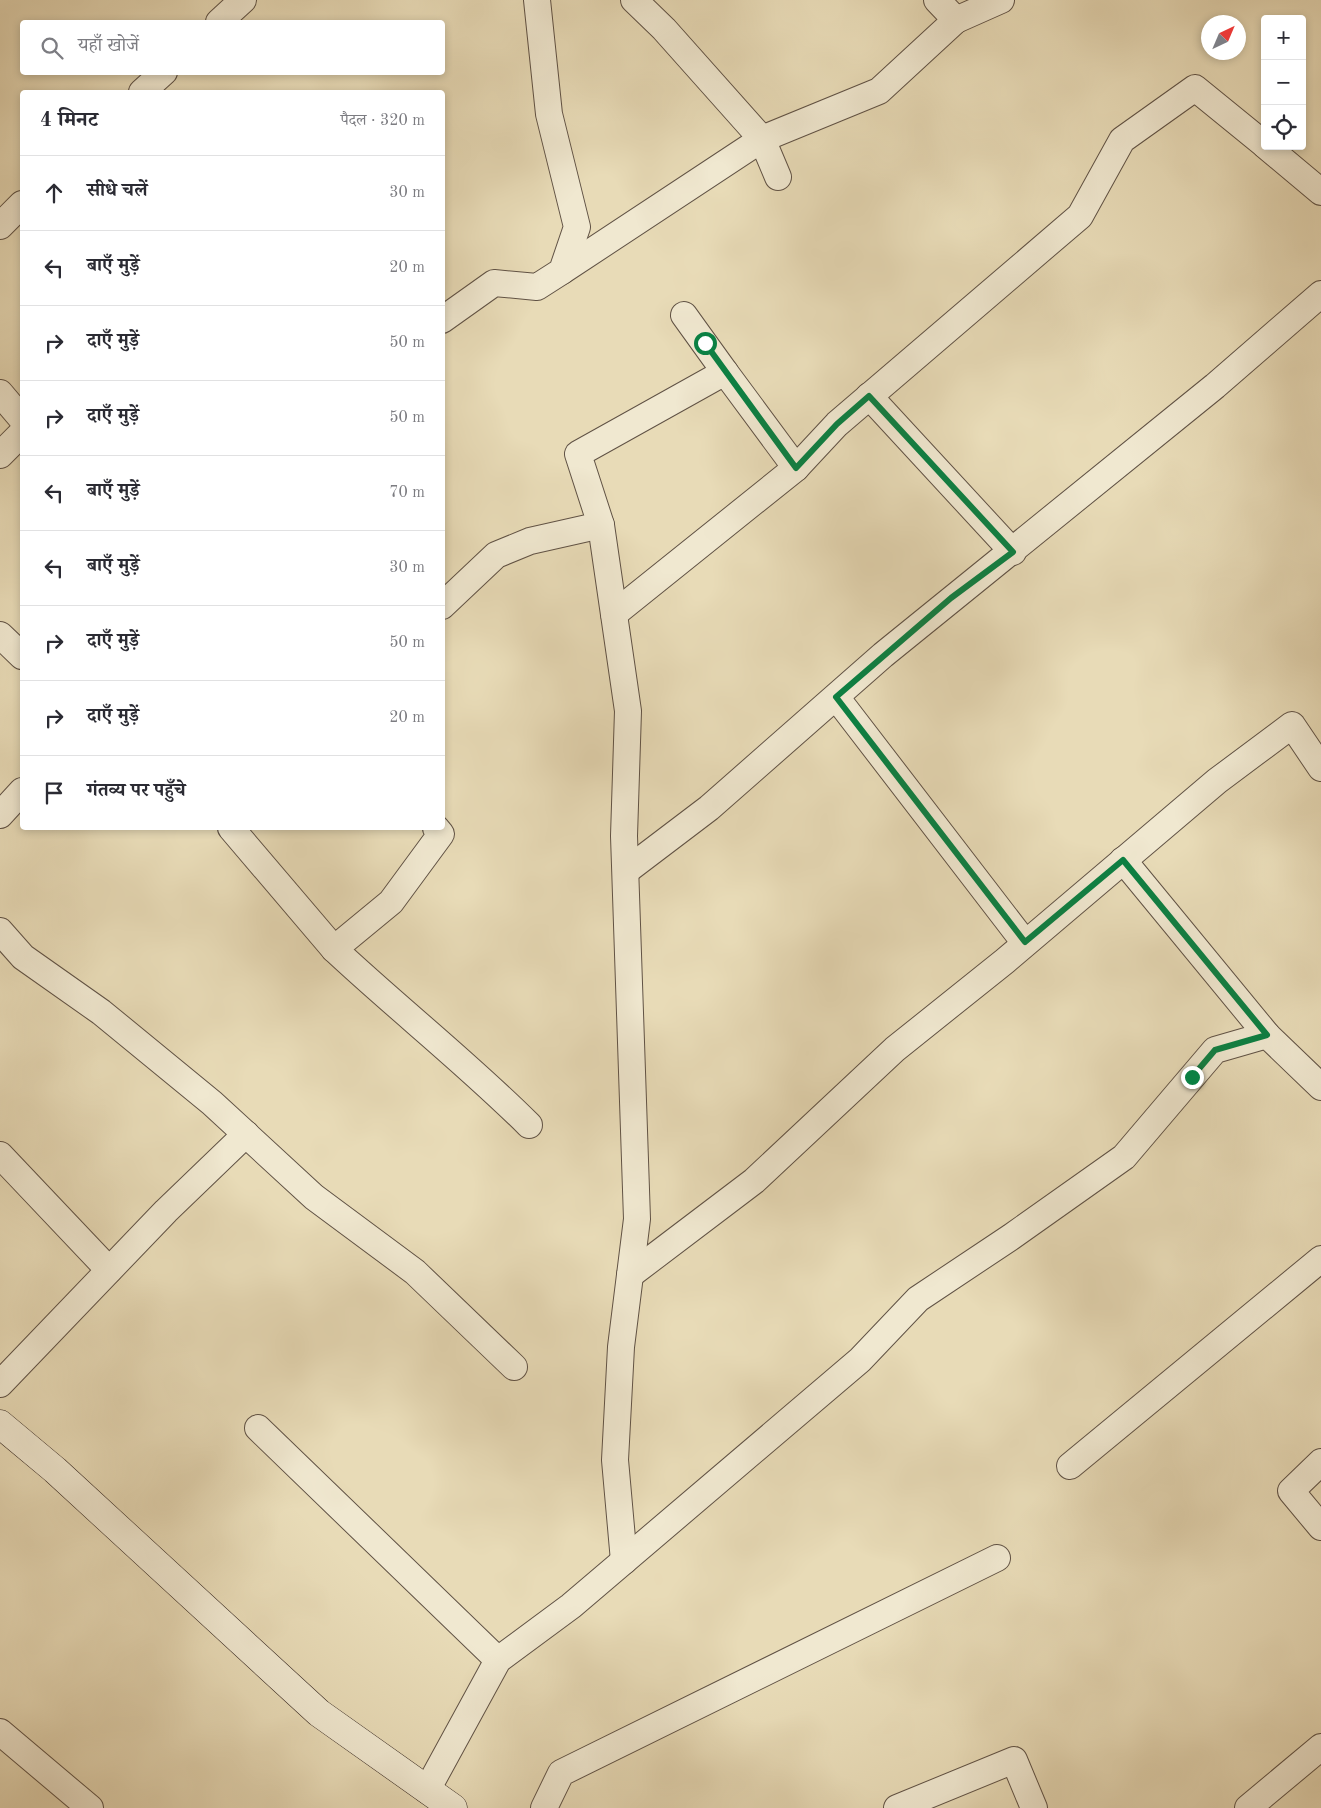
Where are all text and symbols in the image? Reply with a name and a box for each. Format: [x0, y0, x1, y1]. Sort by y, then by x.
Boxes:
north arrow [1201, 15, 1246, 60]
map controls [1261, 15, 1306, 150]
button: + [1261, 15, 1306, 60]
search box [20, 20, 445, 75]
icon: search [38, 34, 66, 62]
text: यहाँ खोजें [78, 37, 139, 56]
button: − [1261, 60, 1306, 105]
button: locate [1261, 105, 1306, 150]
text: 4 मिनट [40, 110, 98, 131]
text: पैदल · 320 m [340, 113, 425, 129]
icon: ahead [40, 179, 68, 207]
text: सीधे चलें [87, 182, 147, 201]
text: 30 m [389, 185, 425, 201]
icon: left [40, 254, 68, 282]
text: बाएँ मुड़ें [87, 257, 139, 276]
text: 20 m [389, 260, 425, 276]
icon: right [40, 329, 68, 357]
text: दाएँ मुड़ें [87, 332, 139, 351]
route start [694, 332, 717, 355]
text: 50 m [389, 335, 425, 351]
icon: right [40, 404, 68, 432]
text: दाएँ मुड़ें [87, 407, 139, 426]
text: 50 m [389, 410, 425, 426]
icon: left [40, 479, 68, 507]
text: बाएँ मुड़ें [87, 482, 139, 501]
text: 70 m [389, 485, 425, 501]
icon: left [40, 554, 68, 582]
text: बाएँ मुड़ें [87, 557, 139, 576]
text: 30 m [389, 560, 425, 576]
icon: right [40, 629, 68, 657]
text: दाएँ मुड़ें [87, 632, 139, 651]
text: 50 m [389, 635, 425, 651]
icon: right [40, 704, 68, 732]
text: दाएँ मुड़ें [87, 707, 139, 726]
text: 20 m [389, 710, 425, 726]
icon: arrive [40, 779, 68, 807]
text: गंतव्य पर पहुँचे [87, 782, 186, 801]
route end [1181, 1066, 1204, 1089]

